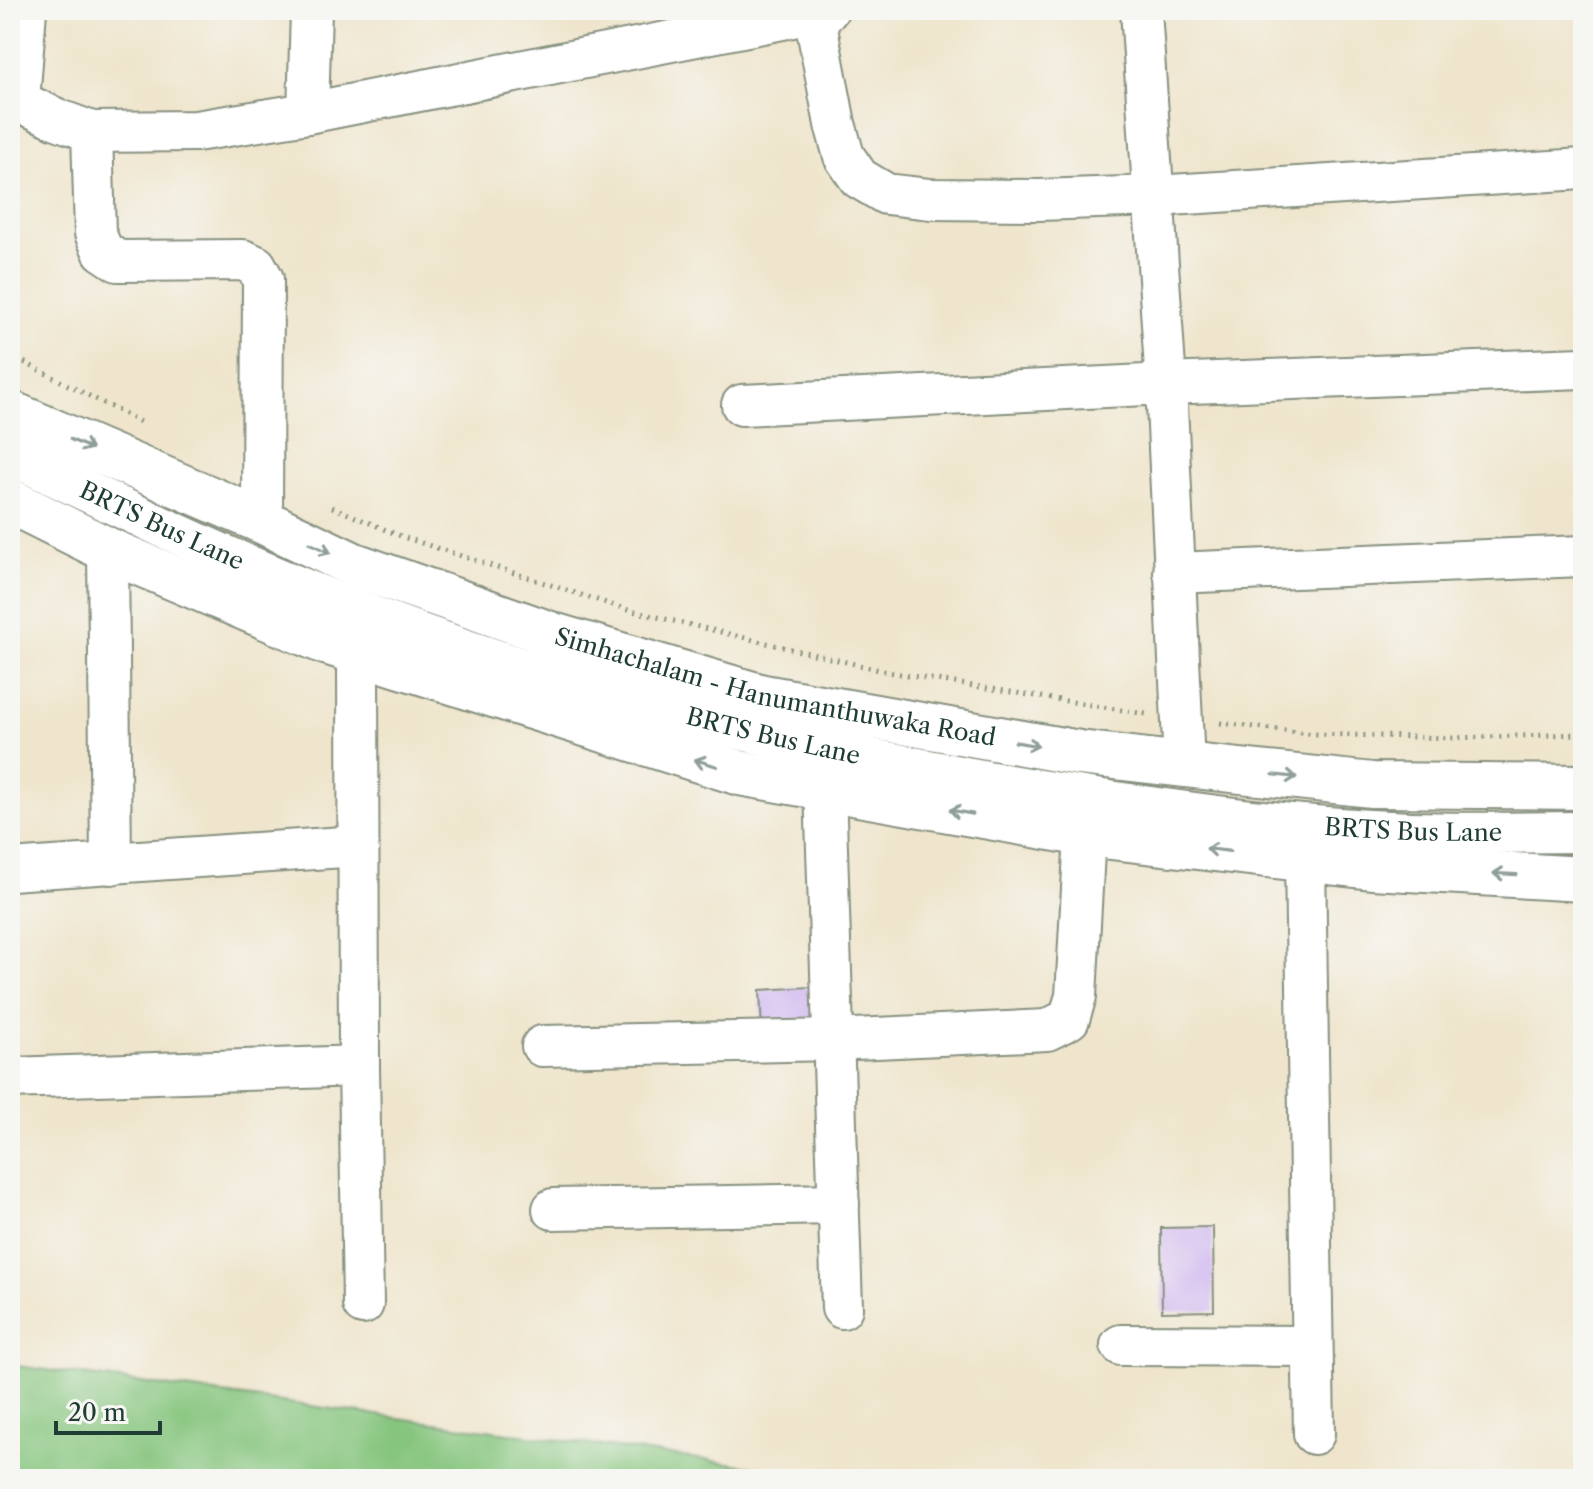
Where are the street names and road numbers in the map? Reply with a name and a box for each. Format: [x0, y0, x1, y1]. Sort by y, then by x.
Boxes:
street label: BRTS Bus Lane [75, 475, 249, 576]
street label: Simhachalam - Hanumanthuwaka Road [552, 621, 999, 752]
street label: BRTS Bus Lane [683, 701, 863, 770]
street label: BRTS Bus Lane [1323, 812, 1502, 847]

